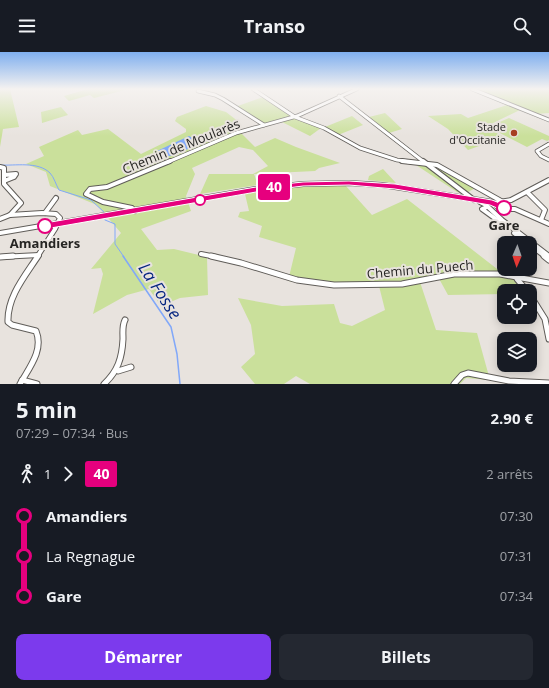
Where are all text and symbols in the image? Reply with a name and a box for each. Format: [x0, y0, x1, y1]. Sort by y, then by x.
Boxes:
text: Transo [244, 14, 305, 38]
icon: menu [16, 15, 38, 37]
icon: search [511, 15, 533, 37]
street label: Chemin de Moularès [119, 114, 243, 178]
place label: Stade d'Occitanie [449, 119, 506, 147]
marker: Stade d'Occitanie [509, 128, 519, 138]
line badge: 40 [256, 174, 292, 200]
text: 40 [266, 177, 282, 196]
unlabelled marker [194, 194, 206, 206]
marker: Gare [496, 200, 512, 216]
place label: Gare [489, 216, 520, 234]
marker: Amandiers [37, 218, 53, 234]
place label: Amandiers [10, 234, 80, 252]
north arrow [497, 236, 537, 276]
map controls [497, 236, 537, 372]
street label: Chemin du Puech [366, 255, 474, 283]
water label: La Fosse [134, 258, 187, 323]
button: locate [497, 284, 537, 324]
button: layers [497, 332, 537, 372]
text: 5 min [16, 394, 77, 424]
text: 2.90 € [491, 408, 533, 428]
text: 07:29 – 07:34 · Bus [16, 424, 128, 442]
icon: walk [16, 463, 38, 485]
icon: forward [57, 463, 79, 485]
text: 40 [93, 464, 109, 483]
text: 1 [44, 465, 51, 483]
text: 2 arrêts [486, 465, 533, 483]
text: Amandiers [46, 506, 127, 526]
text: 07:30 [500, 507, 533, 525]
text: La Regnague [46, 546, 135, 566]
text: 07:31 [500, 547, 533, 565]
text: Gare [46, 586, 82, 606]
text: 07:34 [500, 587, 533, 605]
button: Démarrer [16, 634, 271, 680]
button: Billets [279, 634, 533, 680]

